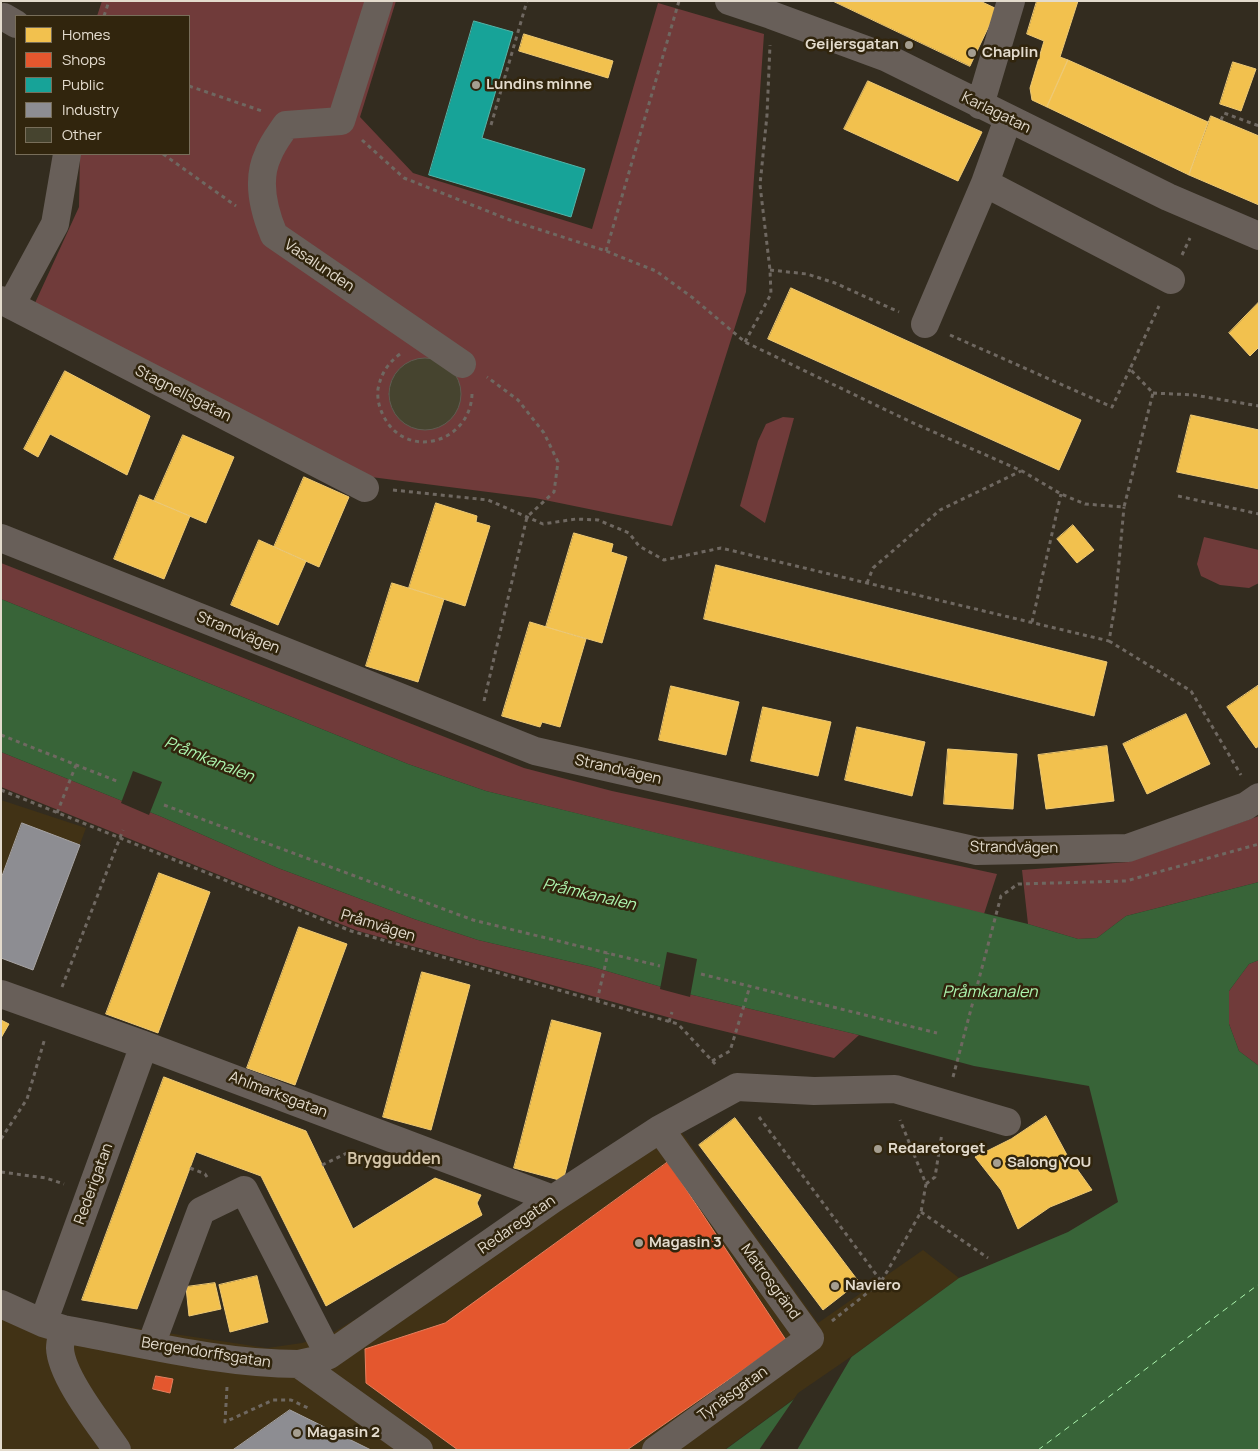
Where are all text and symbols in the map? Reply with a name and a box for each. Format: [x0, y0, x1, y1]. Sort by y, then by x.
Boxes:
legend [15, 15, 190, 155]
text: Homes [62, 24, 110, 45]
place label: Geijersgatan [805, 36, 899, 54]
marker: Geijersgatan [903, 39, 915, 51]
place label: Chaplin [982, 44, 1038, 62]
marker: Chaplin [966, 47, 978, 59]
text: Shops [62, 49, 106, 70]
text: Public [62, 74, 104, 95]
place label: Lundins minne [486, 76, 592, 94]
marker: Lundins minne [470, 79, 482, 91]
street label: Karlagatan [958, 88, 1034, 138]
text: Industry [62, 99, 119, 120]
text: Other [62, 124, 102, 145]
street label: Vasalunden [281, 236, 357, 296]
street label: Stagnellsgatan [132, 362, 234, 426]
street label: Strandvägen [194, 608, 282, 658]
water label: Pråmkanalen [161, 733, 257, 787]
street label: Strandvägen [573, 751, 663, 789]
street label: Strandvägen [970, 838, 1058, 858]
water label: Pråmkanalen [540, 875, 638, 915]
street label: Pråmvägen [339, 906, 417, 946]
water label: Pråmkanalen [942, 983, 1038, 1003]
street label: Ahlmarksgatan [226, 1068, 330, 1122]
place label: Redaretorget [888, 1140, 985, 1158]
street label: Rederigatan [71, 1141, 117, 1227]
marker: Redaretorget [872, 1143, 884, 1155]
district label: Bryggudden [347, 1150, 441, 1170]
place label: Salong YOU [1007, 1154, 1091, 1172]
marker: Salong YOU [991, 1157, 1003, 1169]
street label: Redaregatan [475, 1192, 559, 1258]
place label: Magasin 3 [649, 1234, 722, 1252]
marker: Magasin 3 [633, 1237, 645, 1249]
street label: Matrosgränd [737, 1241, 803, 1323]
place label: Naviero [845, 1277, 901, 1295]
marker: Naviero [829, 1280, 841, 1292]
street label: Bergendorffsgatan [140, 1334, 272, 1372]
street label: Tynäsgatan [695, 1363, 771, 1425]
place label: Magasin 2 [307, 1424, 380, 1442]
marker: Magasin 2 [291, 1427, 303, 1439]

